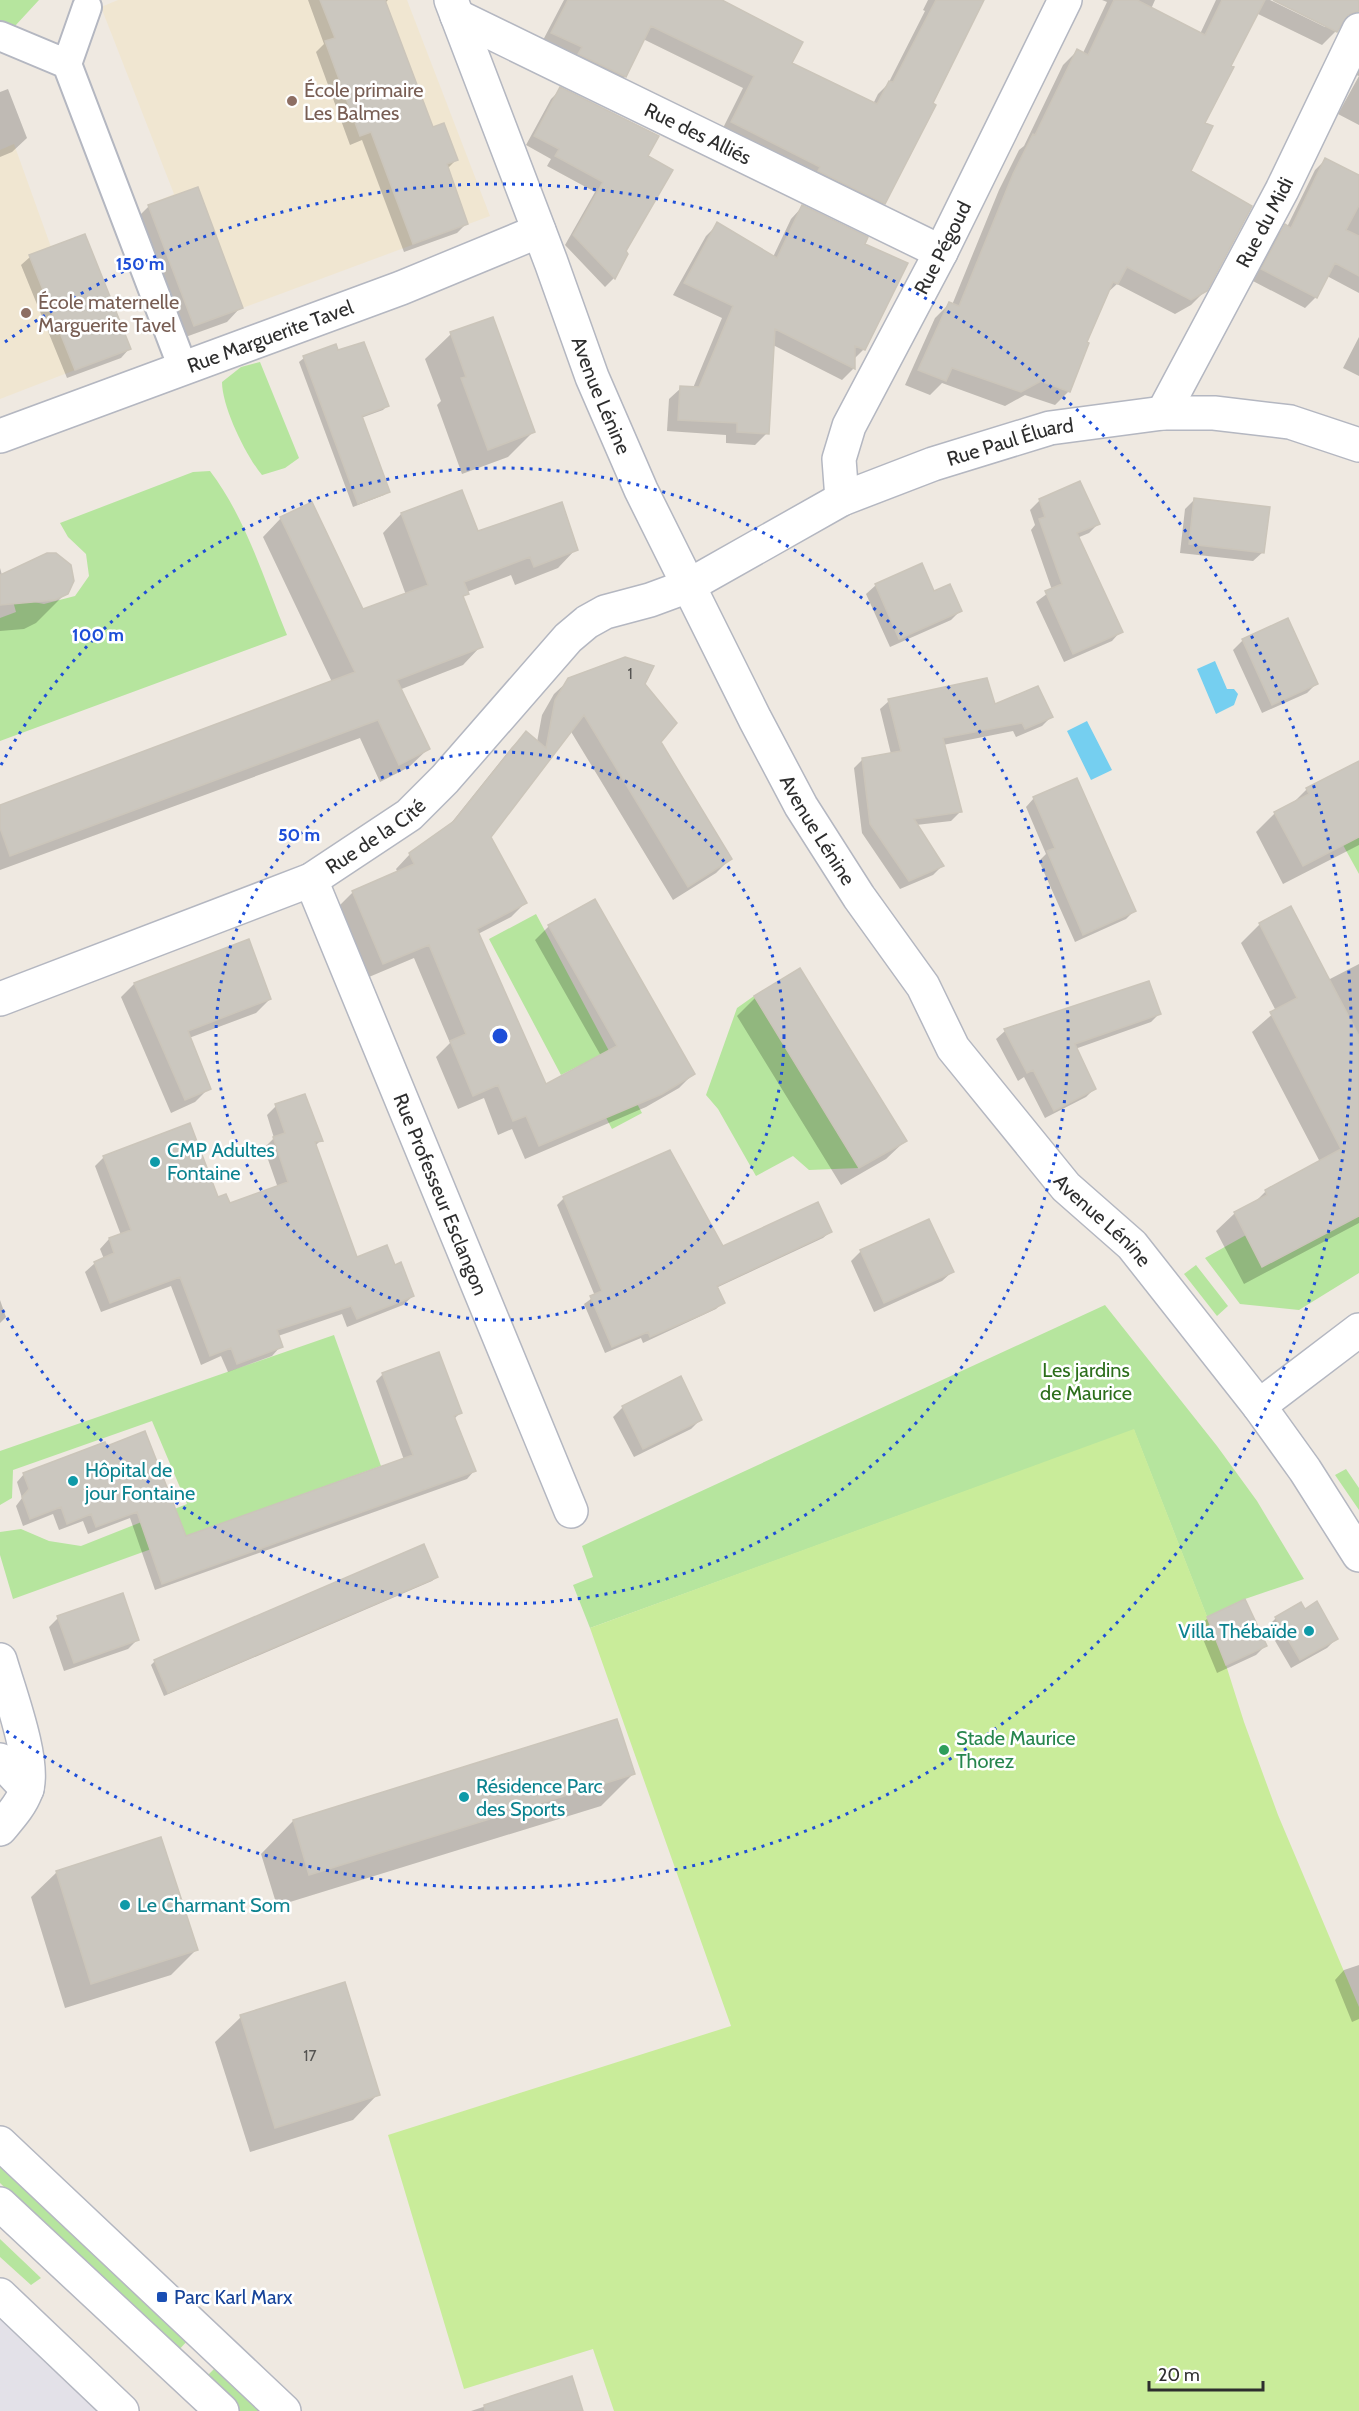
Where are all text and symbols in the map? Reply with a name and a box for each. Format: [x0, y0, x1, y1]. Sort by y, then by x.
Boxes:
place label: École primaire Les Balmes [304, 78, 423, 125]
marker: École primaire Les Balmes [285, 94, 299, 108]
street label: Rue des Alliés [641, 97, 755, 170]
street label: Rue du Midi [1231, 173, 1298, 272]
street label: Rue Pégoud [909, 197, 976, 298]
text: 150 m [116, 253, 164, 275]
place label: École maternelle Marguerite Tavel [38, 290, 179, 337]
street label: Rue Marguerite Tavel [184, 295, 357, 378]
marker: École maternelle Marguerite Tavel [19, 306, 33, 320]
street label: Avenue Lénine [567, 333, 636, 458]
street label: Rue Paul Éluard [944, 413, 1075, 471]
text: 100 m [72, 624, 124, 646]
house number: 1 [627, 664, 633, 683]
street label: Avenue Lénine [775, 771, 860, 890]
street label: Rue de la Cité [321, 794, 430, 879]
text: 50 m [278, 824, 320, 846]
centre of rings [490, 1026, 510, 1046]
street label: Rue Professeur Esclangon [388, 1090, 493, 1299]
place label: CMP Adultes Fontaine [167, 1138, 275, 1185]
marker: CMP Adultes Fontaine [148, 1155, 162, 1169]
street label: Avenue Lénine [1049, 1169, 1156, 1271]
park label: Les jardins de Maurice [1040, 1358, 1132, 1405]
place label: Hôpital de jour Fontaine [84, 1458, 195, 1505]
marker: Hôpital de jour Fontaine [66, 1474, 80, 1488]
place label: Villa Thébaïde [1178, 1619, 1297, 1643]
marker: Villa Thébaïde [1302, 1624, 1316, 1638]
place label: Stade Maurice Thorez [956, 1726, 1076, 1773]
marker: Stade Maurice Thorez [937, 1743, 951, 1757]
place label: Résidence Parc des Sports [476, 1774, 603, 1821]
marker: Résidence Parc des Sports [457, 1790, 471, 1804]
place label: Le Charmant Som [137, 1893, 290, 1917]
marker: Le Charmant Som [118, 1898, 132, 1912]
house number: 17 [303, 2046, 317, 2065]
place label: Parc Karl Marx [174, 2285, 293, 2309]
marker: Parc Karl Marx [155, 2290, 169, 2304]
scale bar [1149, 2354, 1263, 2392]
text: 20 m [1158, 2364, 1200, 2386]

